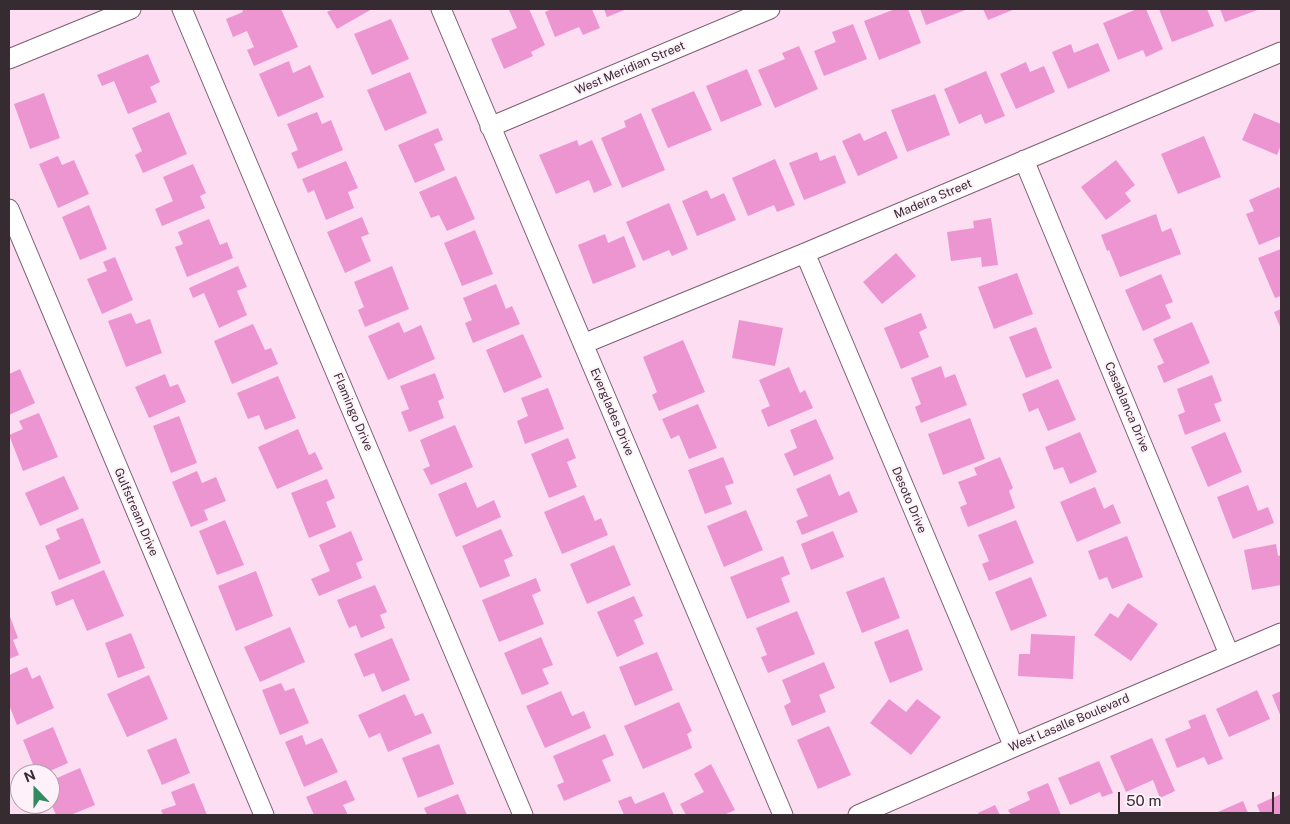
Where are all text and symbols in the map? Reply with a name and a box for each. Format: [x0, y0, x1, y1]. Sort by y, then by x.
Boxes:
street label: West Meridian Street [573, 38, 687, 98]
street label: Madeira Street [892, 176, 974, 222]
street label: Casablanca Drive [1102, 360, 1152, 454]
street label: Everglades Drive [587, 366, 637, 458]
street label: Flamingo Drive [330, 371, 376, 453]
street label: Desoto Drive [889, 465, 929, 535]
street label: Gulfstream Drive [111, 466, 161, 558]
street label: West Lasalle Boulevard [1006, 691, 1132, 755]
north arrow [10, 764, 60, 814]
text: N [22, 767, 38, 785]
scale bar [1120, 782, 1276, 814]
text: 50 m [1126, 792, 1161, 809]

